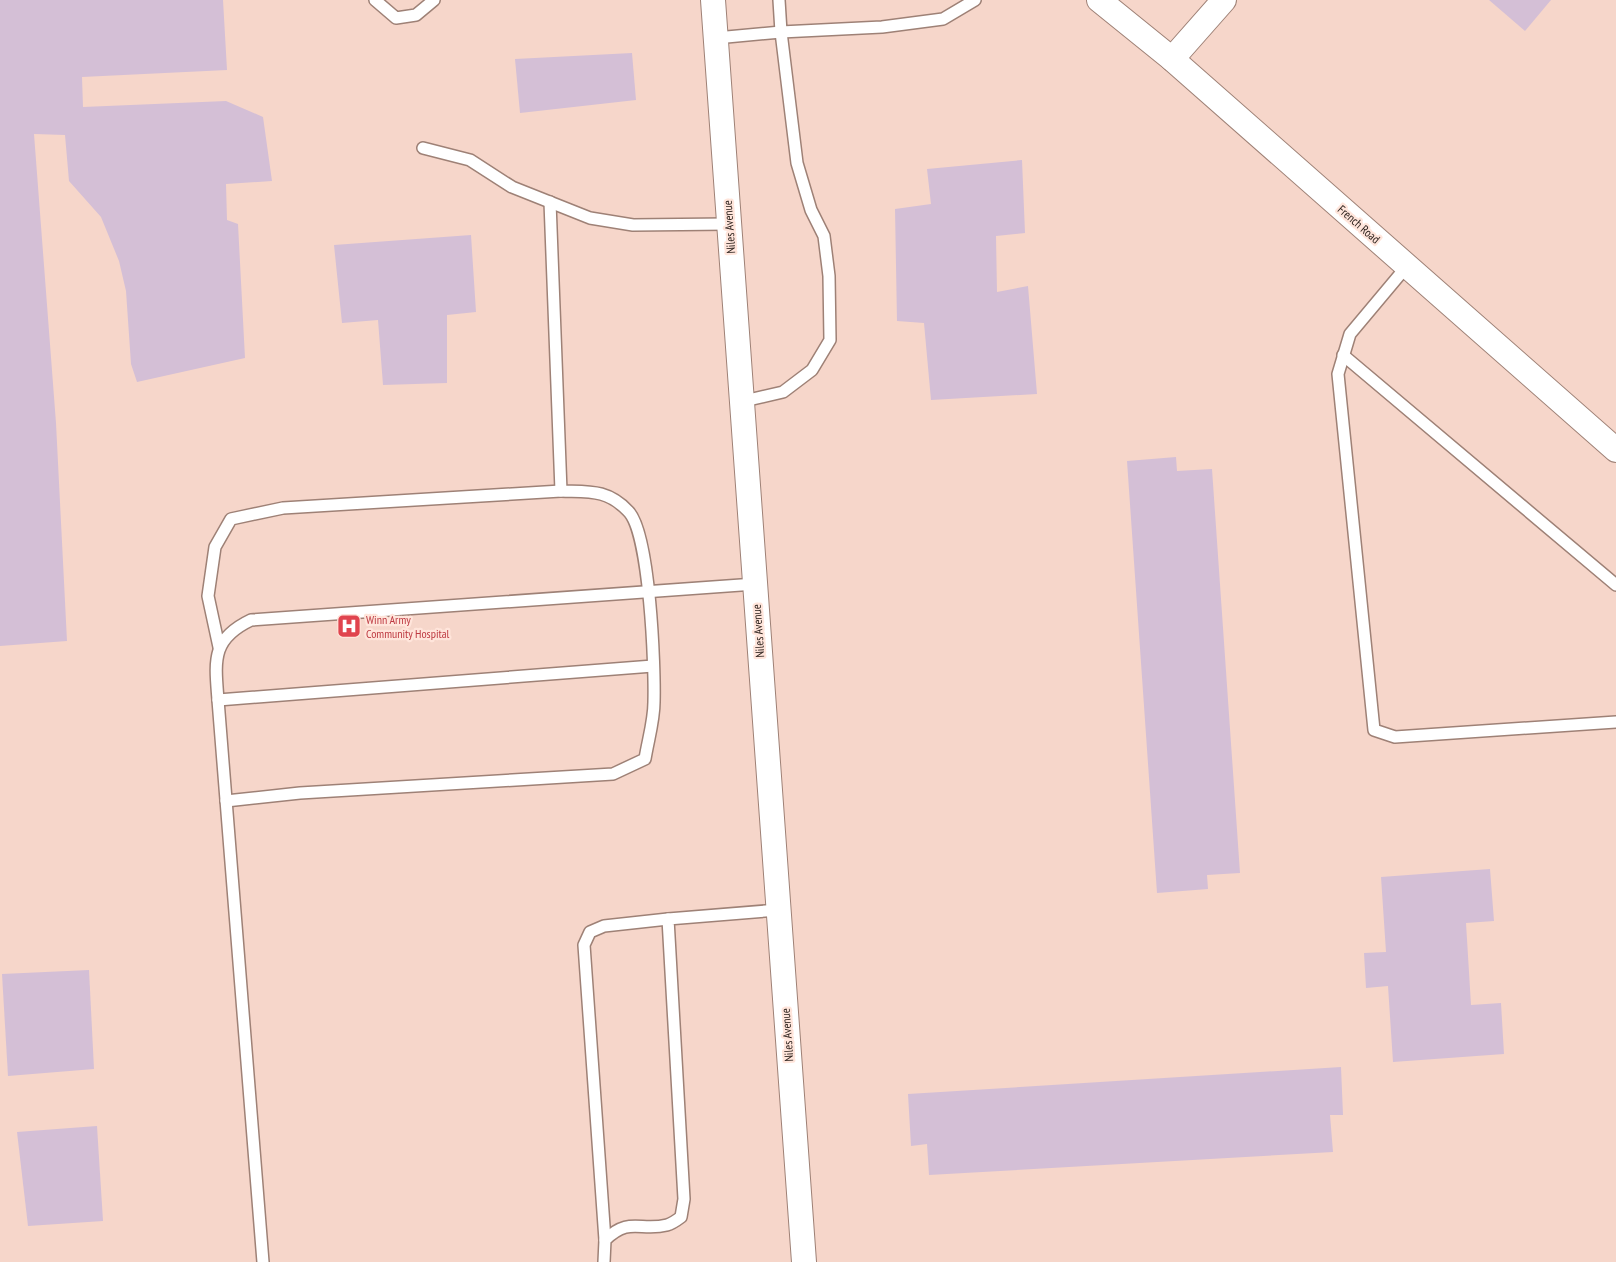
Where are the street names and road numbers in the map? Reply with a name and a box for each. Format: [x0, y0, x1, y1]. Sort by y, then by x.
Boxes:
street label: Niles Avenue [720, 200, 738, 254]
street label: French Road [1335, 202, 1383, 246]
street label: Niles Avenue [749, 604, 767, 658]
street label: Niles Avenue [778, 1008, 796, 1062]

